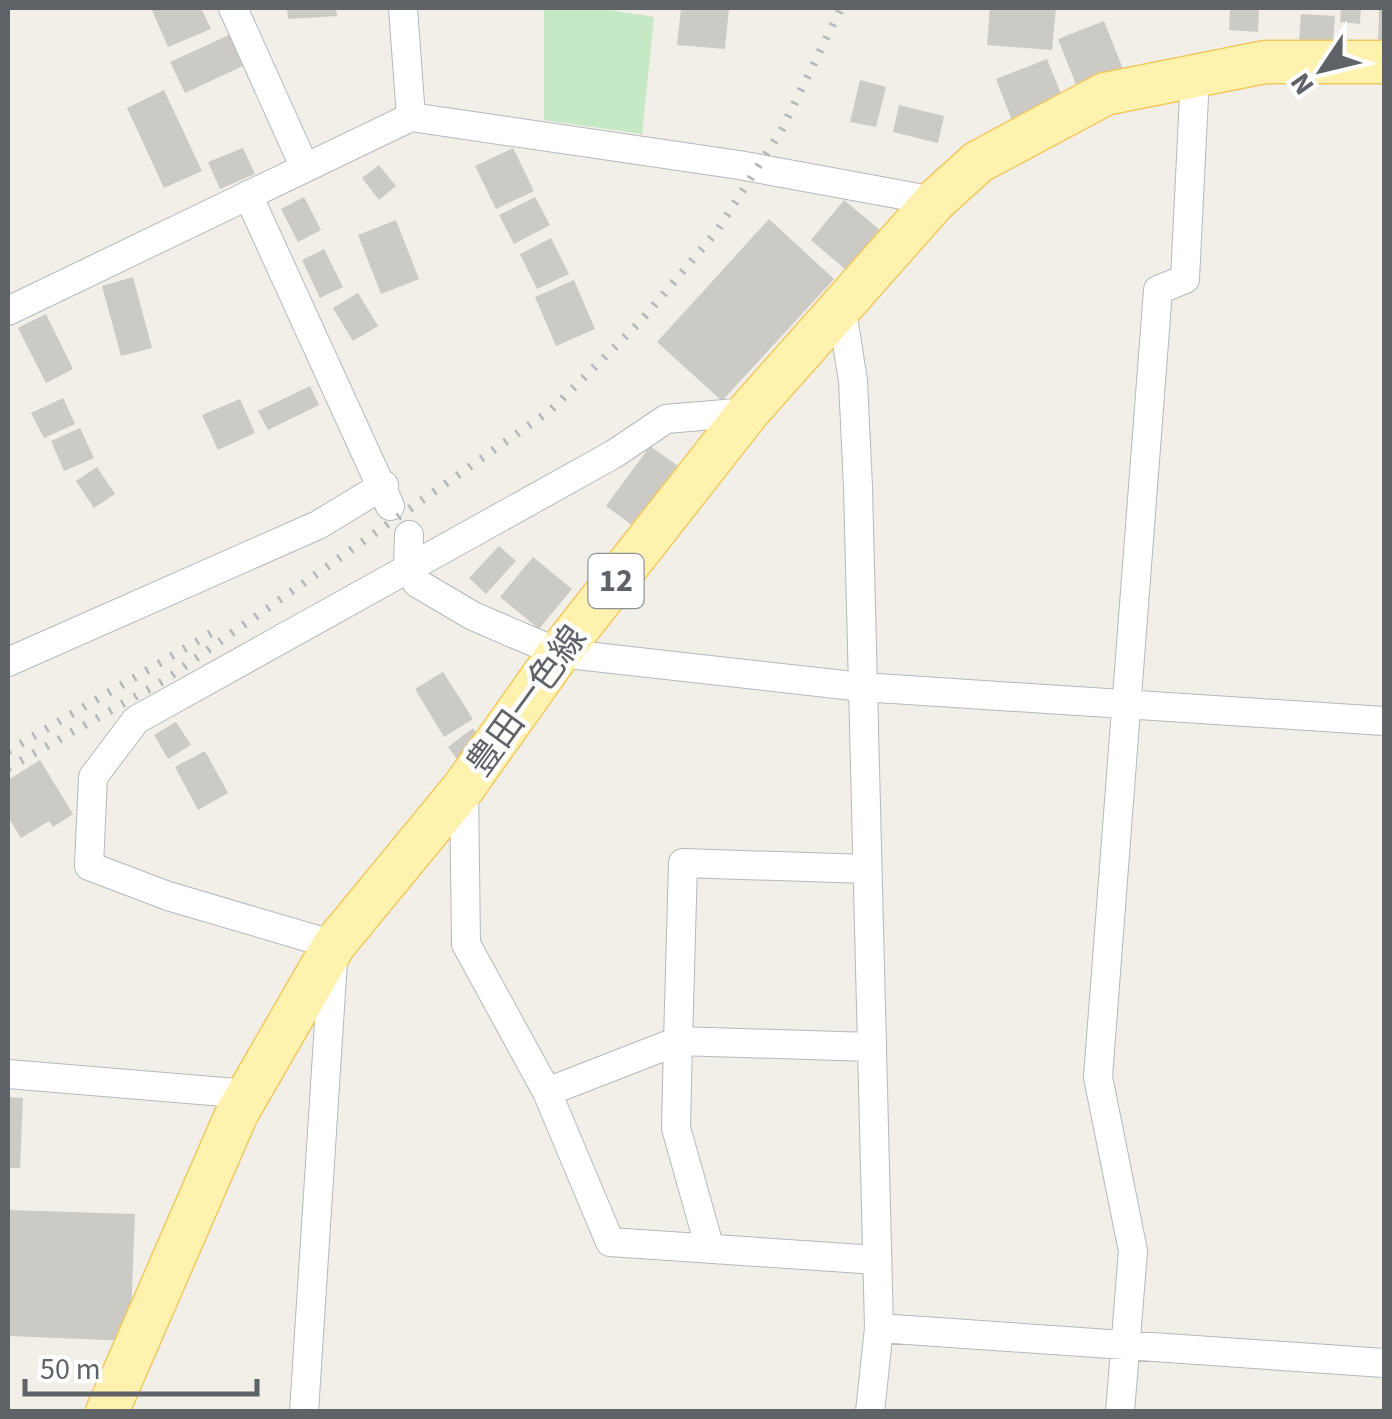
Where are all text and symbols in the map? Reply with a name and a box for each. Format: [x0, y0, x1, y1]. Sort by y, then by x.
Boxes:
north arrow [1272, 20, 1372, 120]
text: N [1281, 65, 1324, 103]
road number: 12 [588, 554, 644, 608]
street label: 豊田一色線 [455, 616, 599, 786]
scale bar [25, 1334, 258, 1396]
text: 50 m [40, 1348, 101, 1391]

